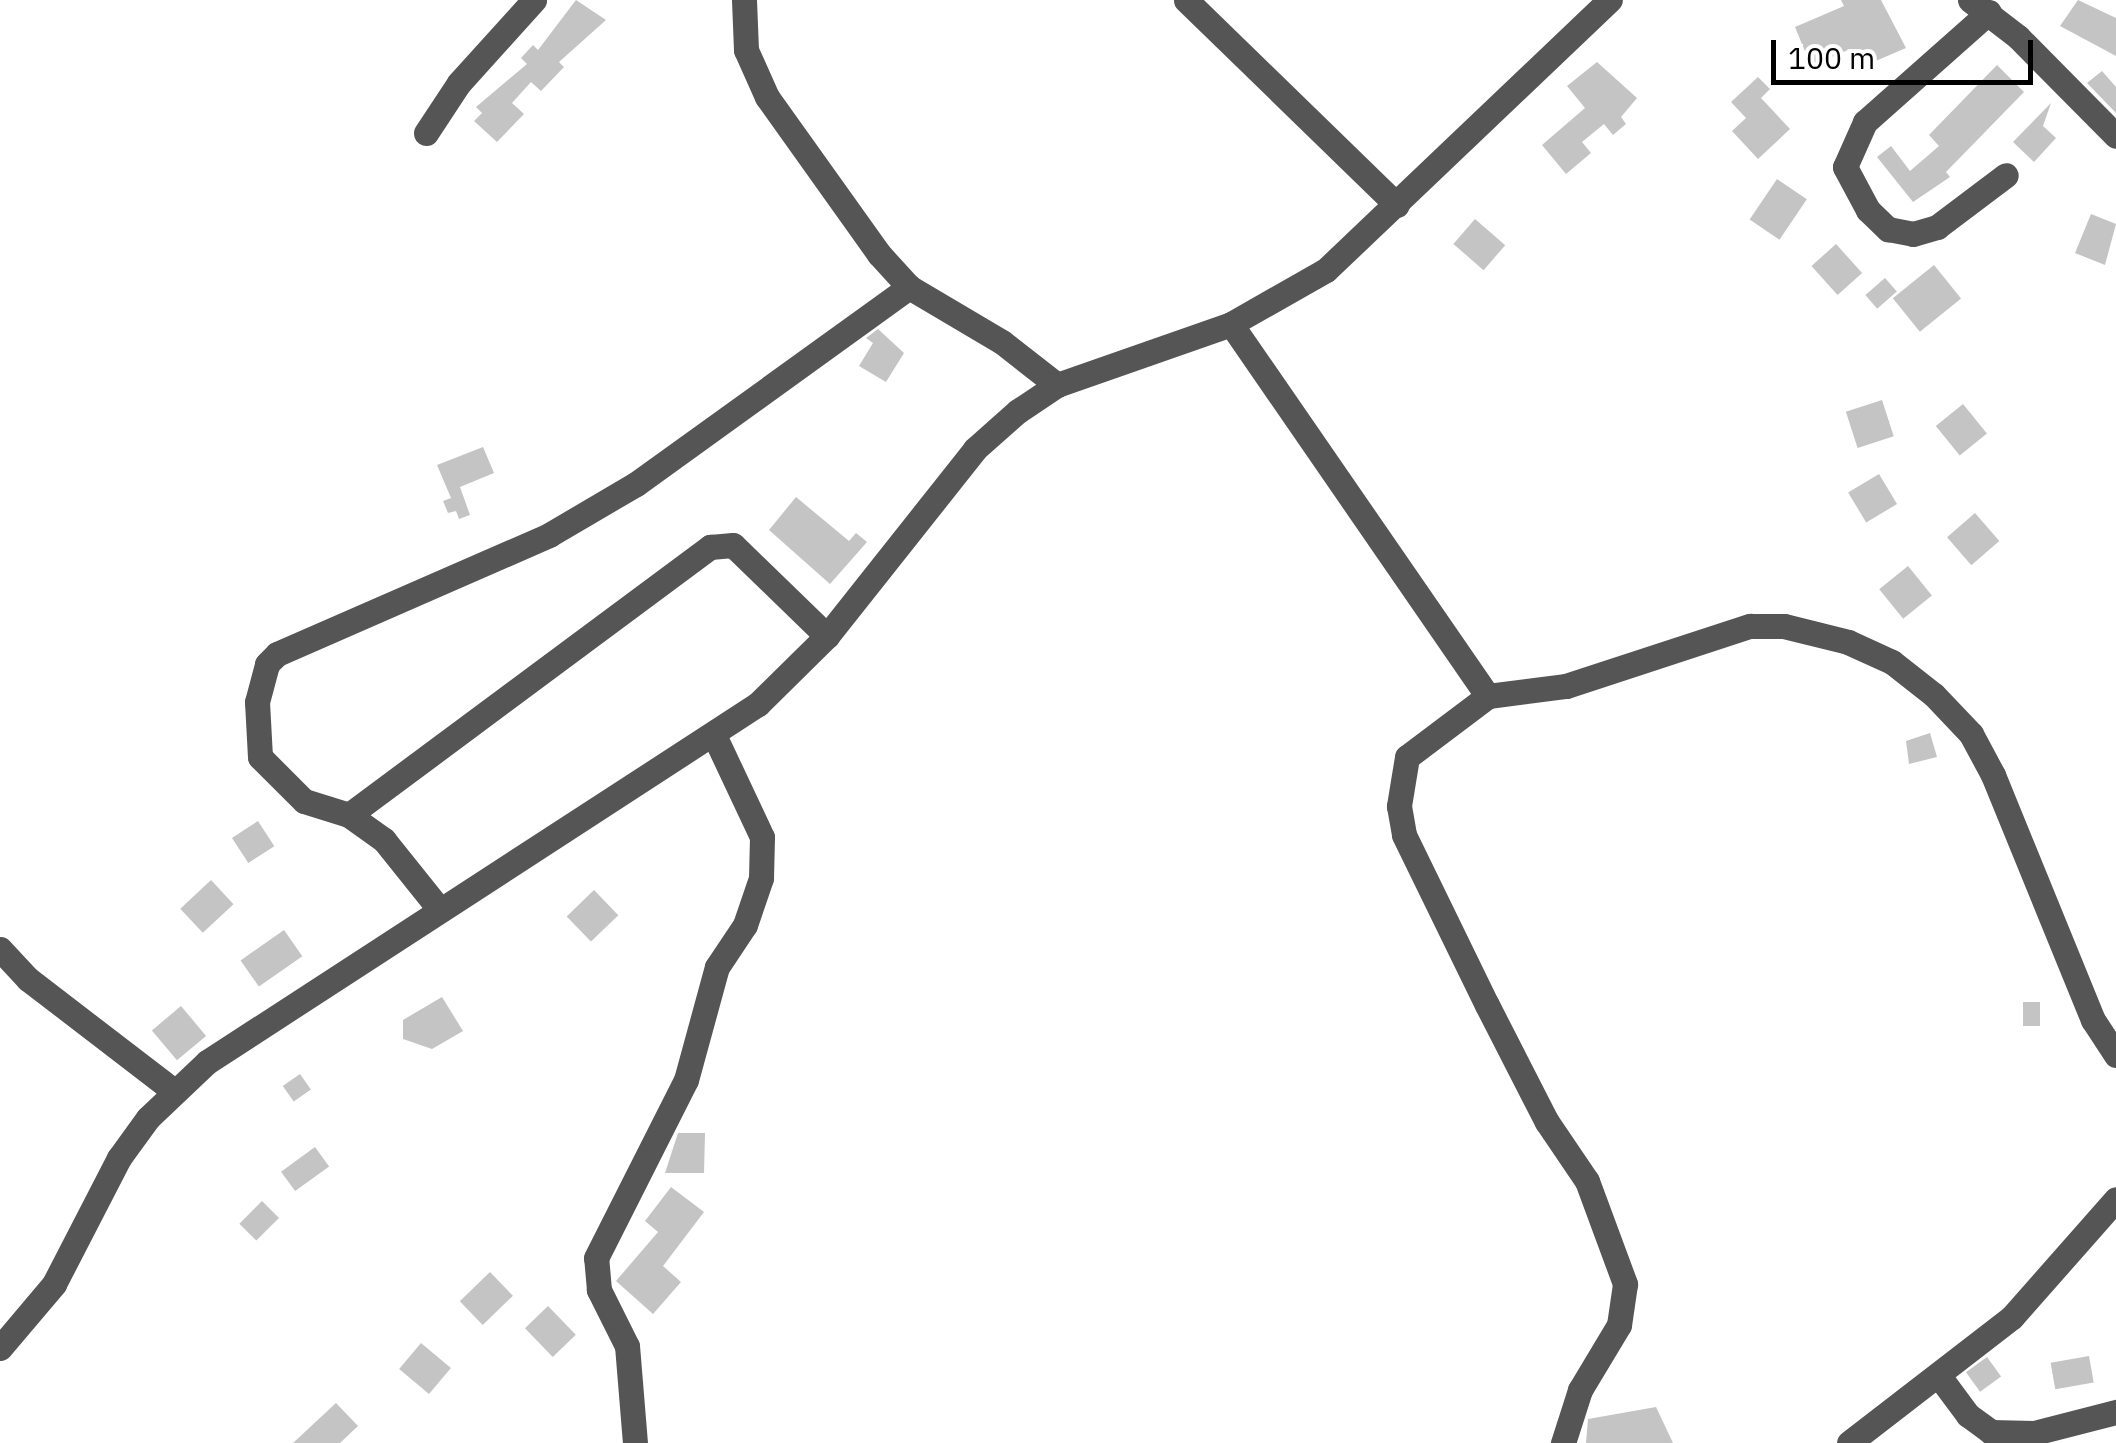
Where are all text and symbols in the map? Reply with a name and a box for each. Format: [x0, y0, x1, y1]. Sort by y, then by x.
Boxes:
scale bar [1776, 20, 2038, 82]
text: 100 m [1788, 38, 1875, 77]

